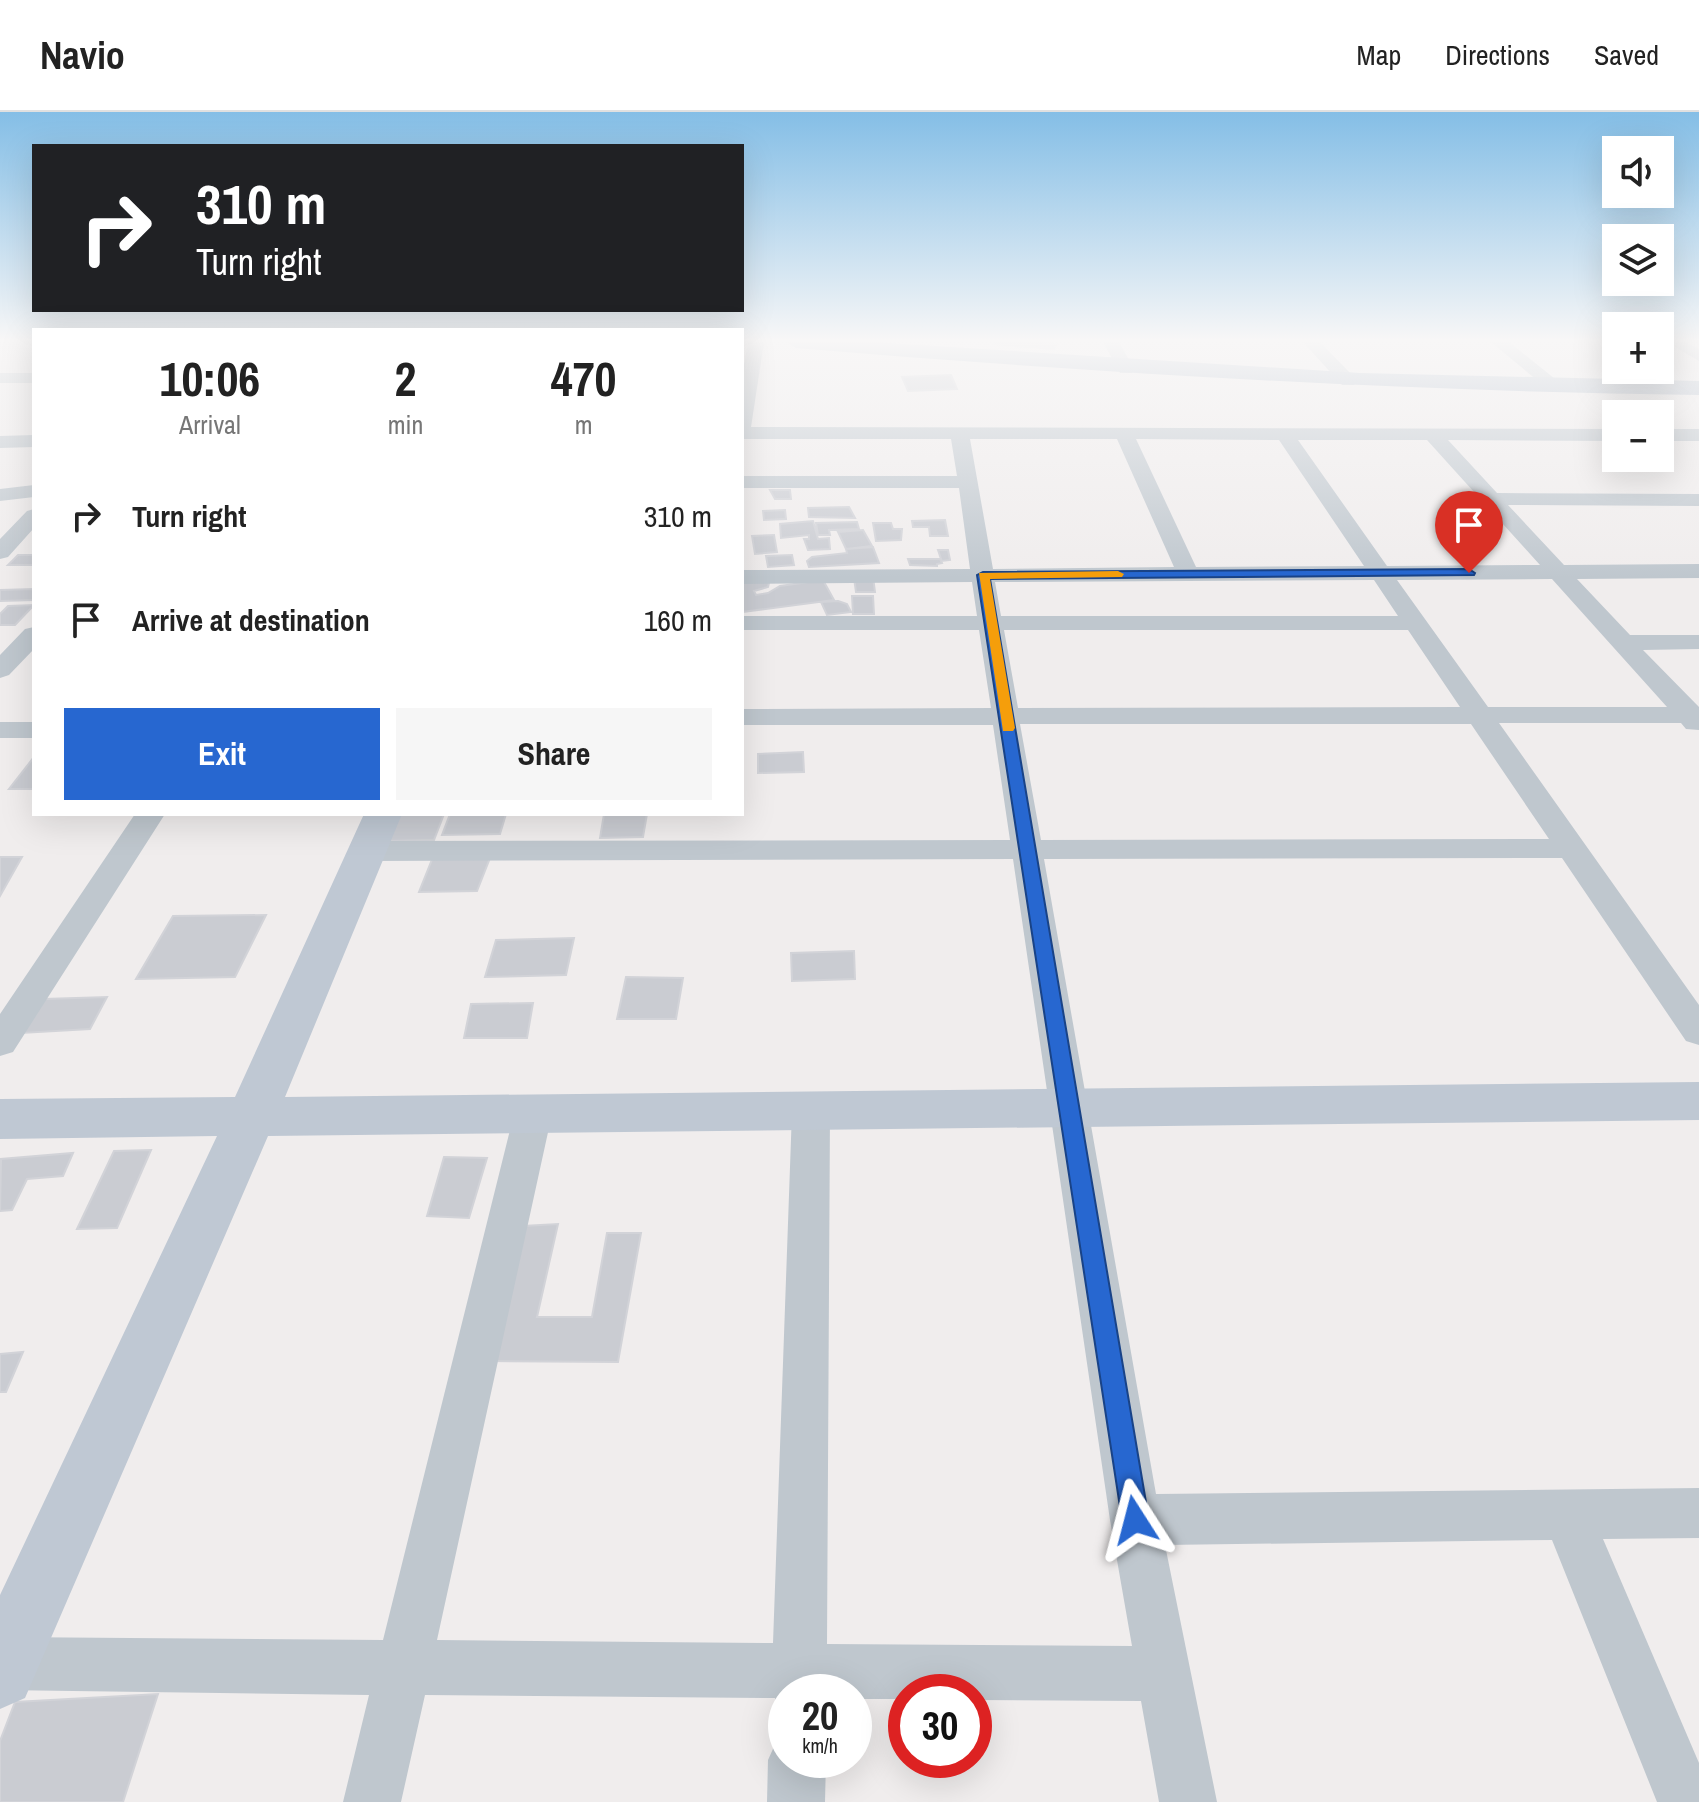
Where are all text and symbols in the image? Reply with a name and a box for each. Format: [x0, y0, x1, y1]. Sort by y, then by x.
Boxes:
text: Navio [40, 30, 125, 81]
text: Map [1357, 36, 1401, 74]
text: Directions [1445, 36, 1550, 74]
text: Saved [1594, 36, 1659, 74]
map controls [1602, 136, 1674, 472]
button: sound [1602, 136, 1674, 208]
text: 310 m [196, 166, 326, 241]
icon: right [64, 176, 168, 280]
button: layers [1602, 224, 1674, 296]
text: Turn right [196, 238, 321, 286]
button: + [1602, 312, 1674, 384]
text: 10:06 [160, 346, 260, 411]
text: 2 [395, 346, 416, 411]
text: 470 [551, 346, 616, 411]
button: − [1602, 400, 1674, 472]
text: Arrival [179, 407, 241, 442]
text: min [388, 407, 423, 442]
text: m [575, 407, 593, 442]
pin [1435, 491, 1503, 573]
icon: right [64, 494, 108, 538]
text: Turn right [132, 496, 246, 536]
text: 310 m [644, 496, 712, 536]
icon: arrive [1447, 503, 1491, 547]
icon: arrive [64, 598, 108, 642]
text: Arrive at destination [132, 600, 370, 640]
text: 160 m [644, 600, 712, 640]
button: Exit [64, 708, 380, 800]
button: Share [396, 708, 712, 800]
position arrow [1093, 1478, 1177, 1562]
speed limit sign: 30 [888, 1674, 992, 1778]
text: 20 [802, 1689, 838, 1742]
text: km/h [802, 1732, 838, 1759]

